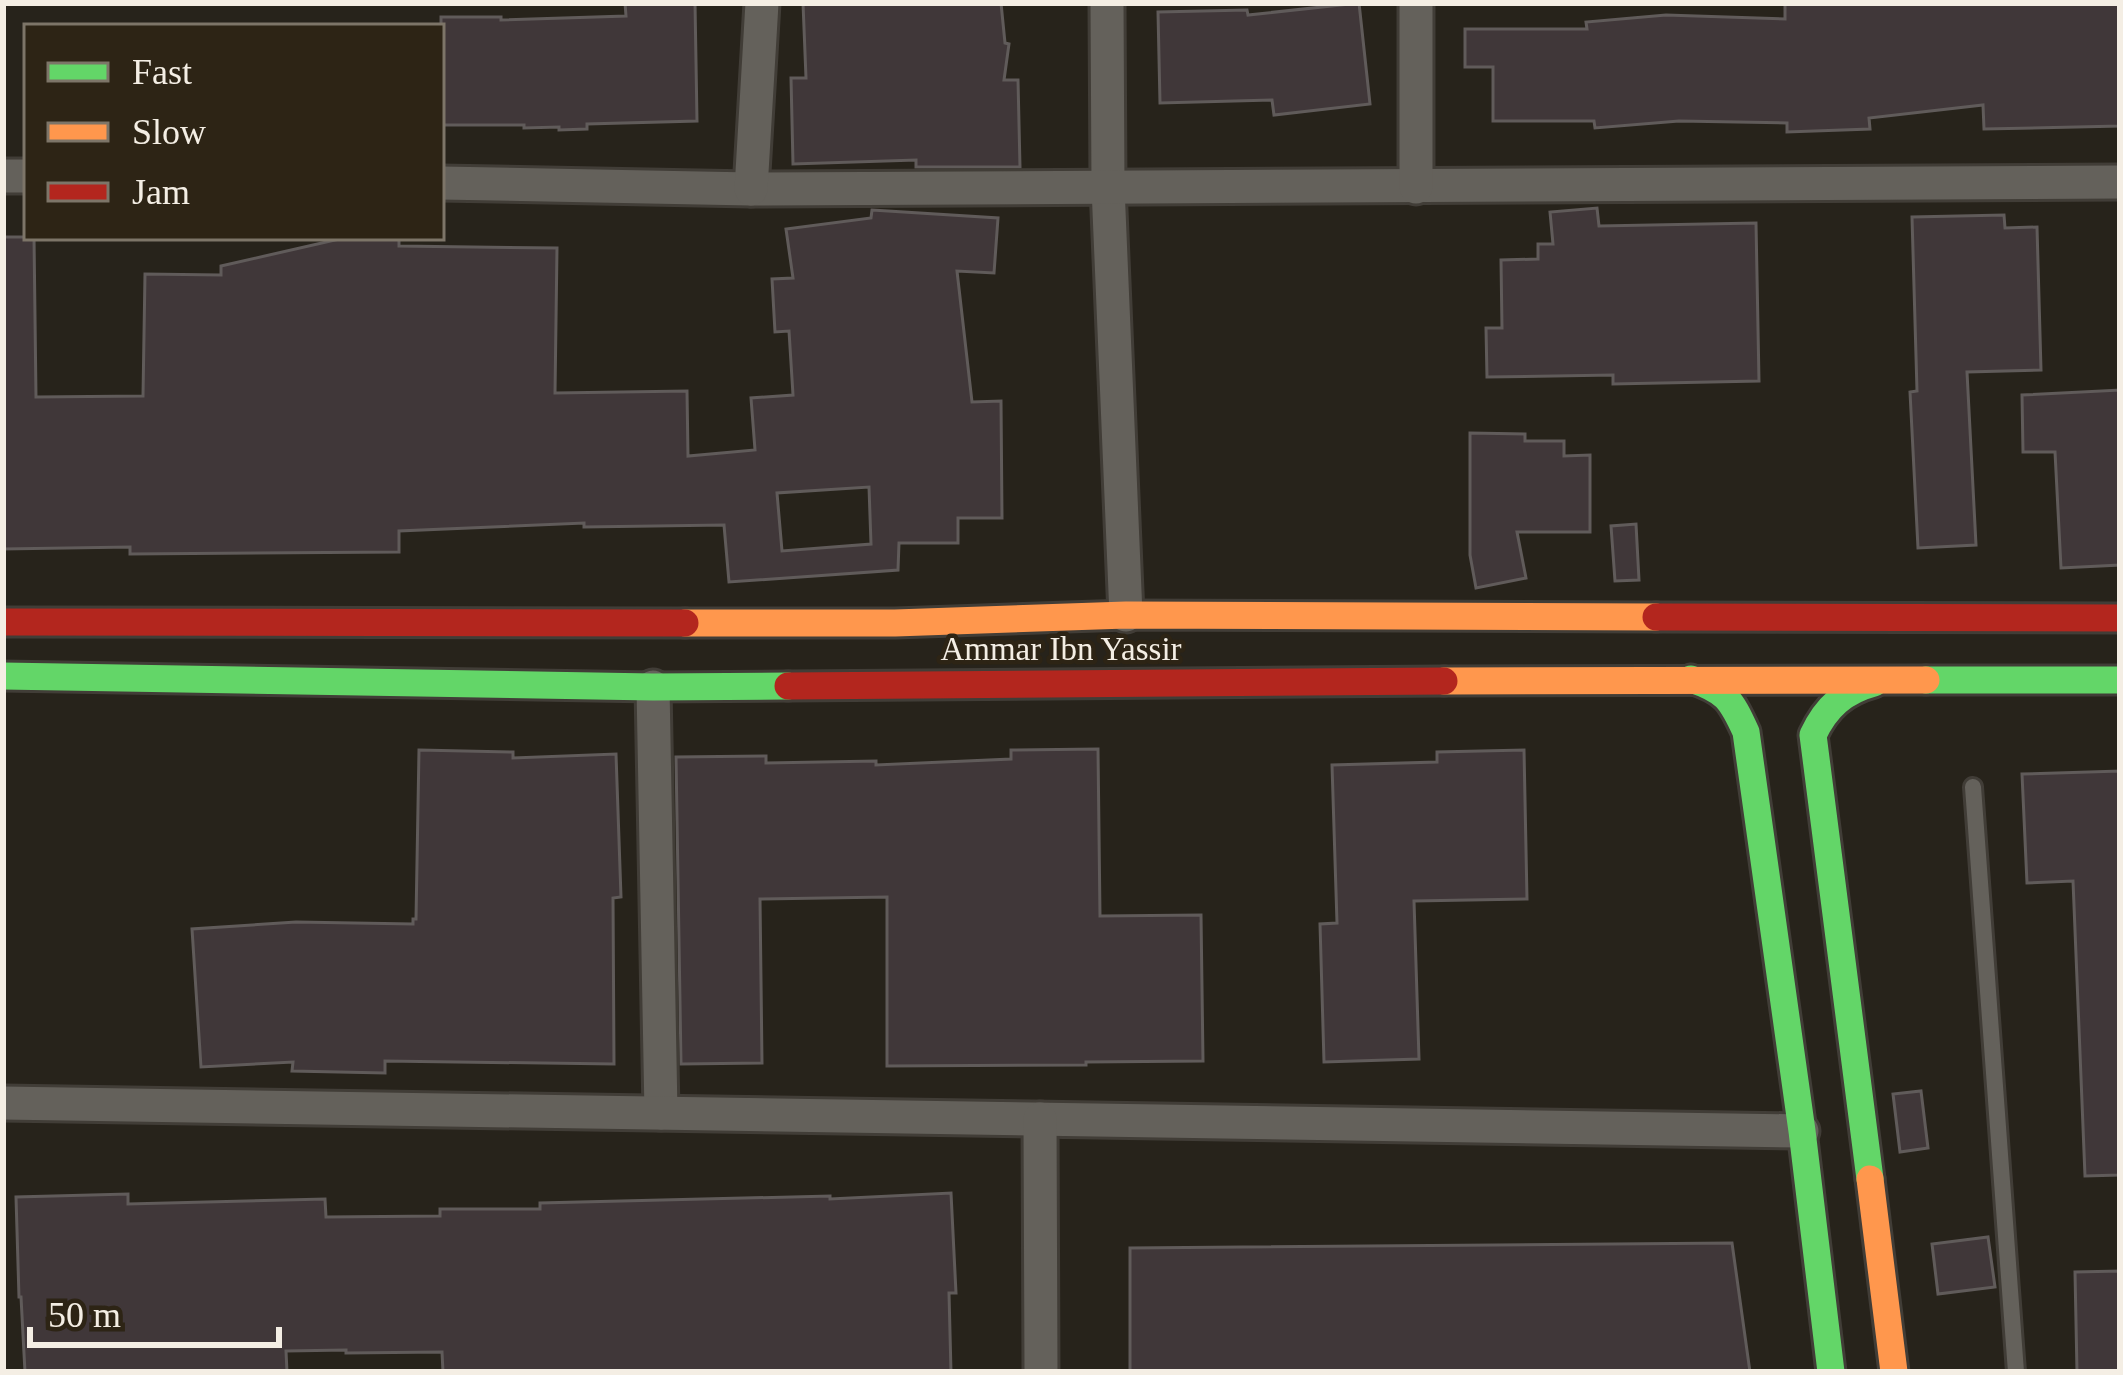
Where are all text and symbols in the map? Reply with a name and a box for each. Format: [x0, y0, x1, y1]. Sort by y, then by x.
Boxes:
legend [24, 24, 444, 240]
text: Fast [132, 52, 192, 92]
text: Slow [132, 112, 206, 152]
text: Jam [132, 172, 190, 212]
street label: Ammar Ibn Yassir [940, 631, 1182, 667]
scale bar [30, 1273, 279, 1347]
text: 50 m [48, 1295, 121, 1335]

